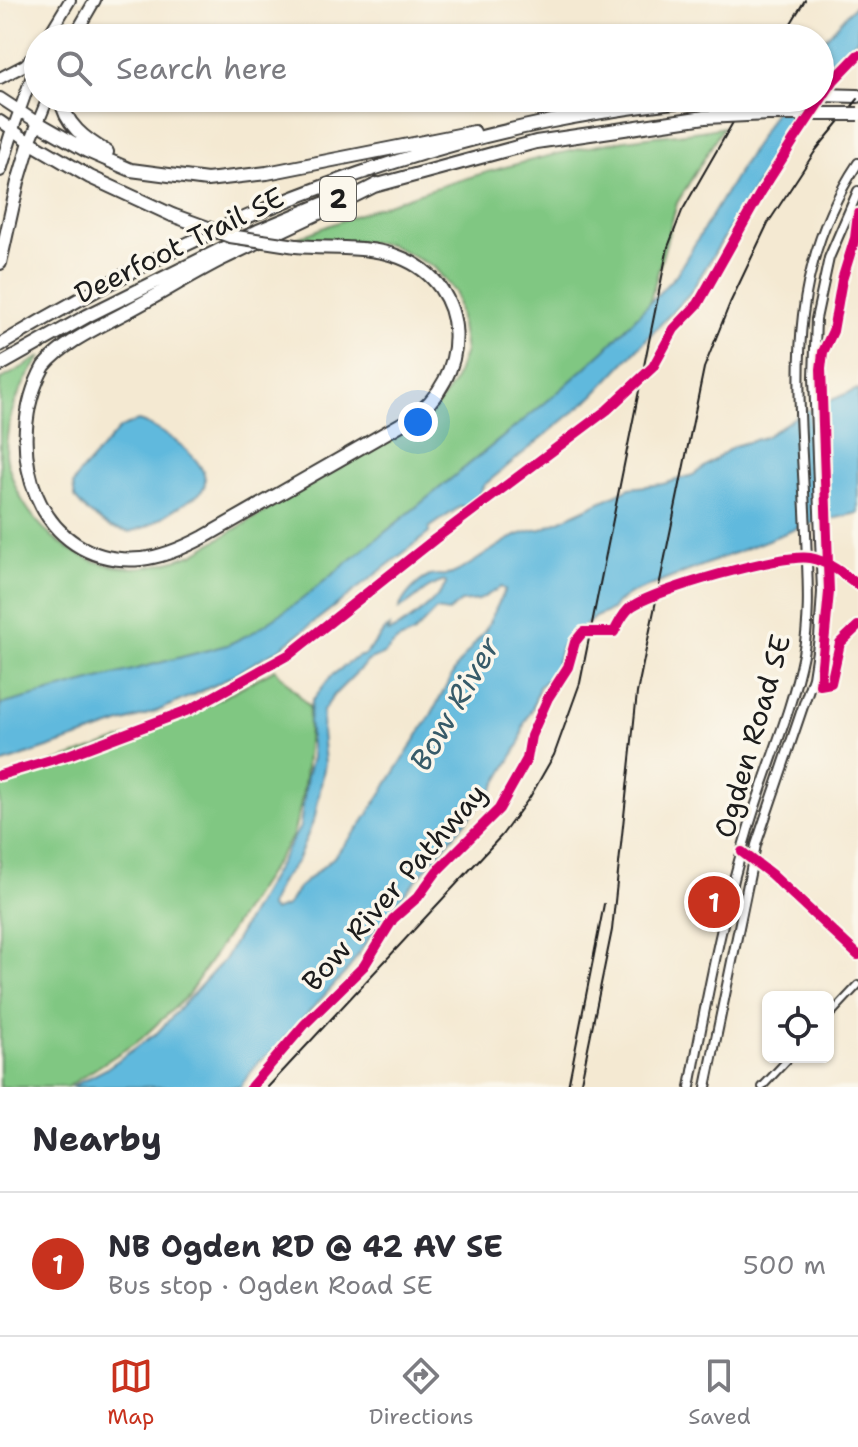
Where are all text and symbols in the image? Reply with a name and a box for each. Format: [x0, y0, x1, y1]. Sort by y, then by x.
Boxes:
search box [24, 24, 834, 112]
icon: search [52, 46, 96, 90]
text: Search here [116, 48, 287, 89]
road number: 2 [320, 177, 356, 221]
street label: Deerfoot Trail SE [68, 178, 290, 312]
your location [398, 402, 438, 442]
water label: Bow River [400, 629, 510, 778]
street label: Ogden Road SE [705, 630, 799, 842]
street label: Bow River Pathway [293, 775, 495, 999]
pin: 1 [688, 872, 740, 932]
map controls [762, 991, 834, 1063]
button: locate [762, 991, 834, 1063]
text: Nearby [32, 1116, 162, 1162]
text: NB Ogden RD @ 42 AV SE [108, 1226, 503, 1267]
text: 1 [52, 1247, 64, 1282]
text: 500 m [743, 1247, 826, 1282]
text: Bus stop · Ogden Road SE [108, 1267, 433, 1302]
tab: Map [107, 1354, 154, 1431]
tab: Directions [369, 1354, 474, 1431]
tab: Saved [688, 1354, 751, 1431]

